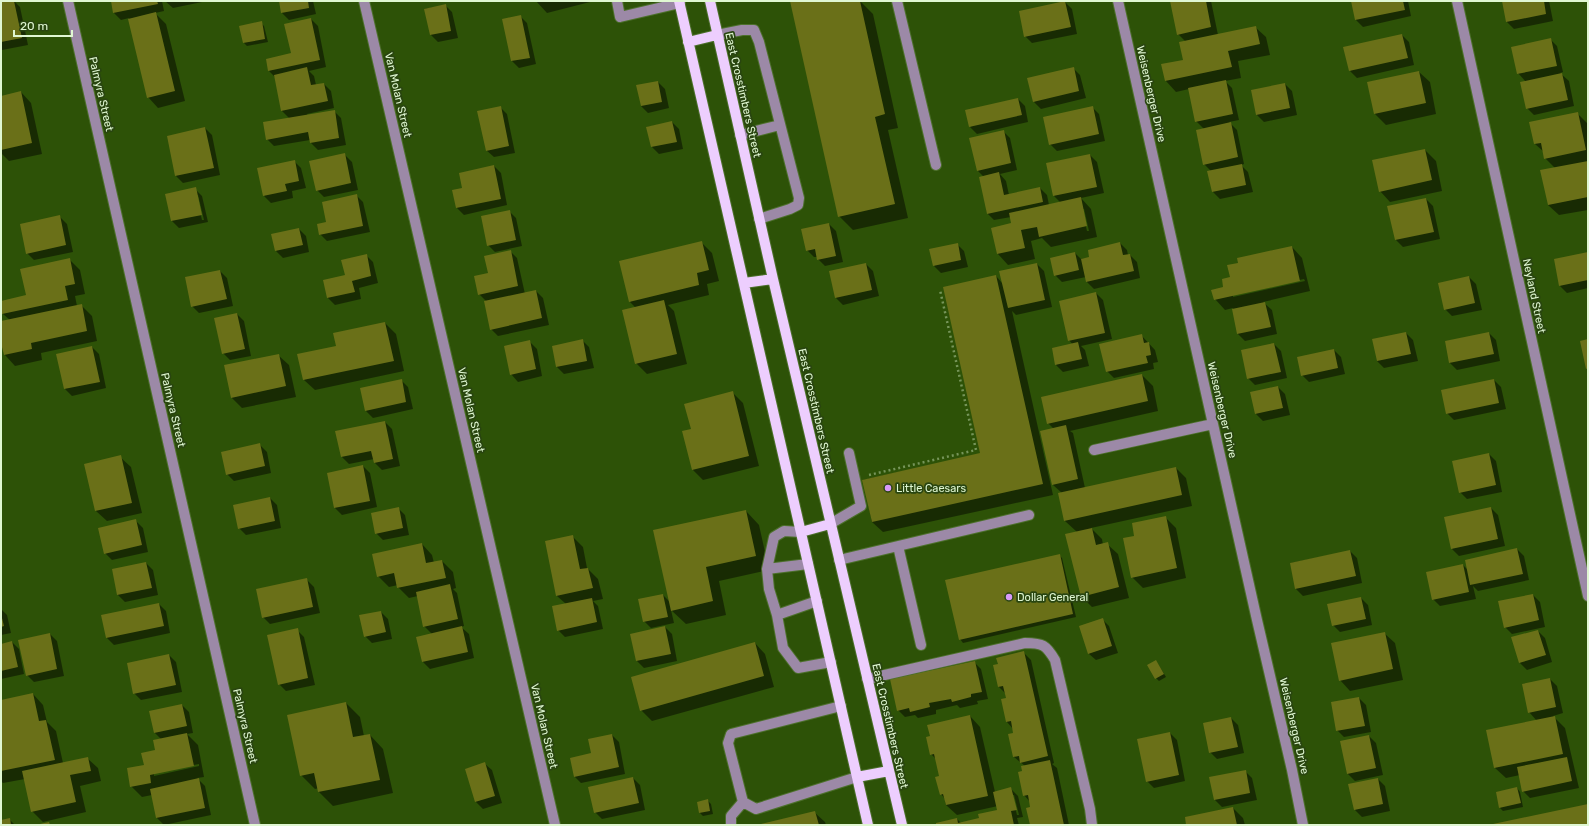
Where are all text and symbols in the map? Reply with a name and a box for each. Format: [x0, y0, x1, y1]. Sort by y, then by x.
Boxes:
scale bar [14, 12, 72, 38]
text: 20 m [20, 19, 48, 33]
street label: East Crosstimbers Street [722, 31, 764, 159]
street label: Weisenberger Drive [1134, 45, 1168, 143]
street label: Van Molan Street [382, 51, 414, 140]
street label: Palmyra Street [86, 55, 116, 133]
street label: Neyland Street [1520, 257, 1548, 335]
street label: East Crosstimbers Street [795, 347, 837, 475]
street label: Weisenberger Drive [1205, 361, 1239, 459]
street label: Van Molan Street [455, 366, 487, 455]
street label: Palmyra Street [158, 371, 188, 449]
place label: Little Caesars [896, 482, 966, 495]
marker: Little Caesars [883, 483, 893, 493]
place label: Dollar General [1017, 591, 1088, 604]
marker: Dollar General [1004, 592, 1014, 602]
street label: East Crosstimbers Street [869, 662, 911, 790]
street label: Weisenberger Drive [1277, 677, 1311, 775]
street label: Van Molan Street [528, 682, 560, 771]
street label: Palmyra Street [230, 687, 260, 765]

